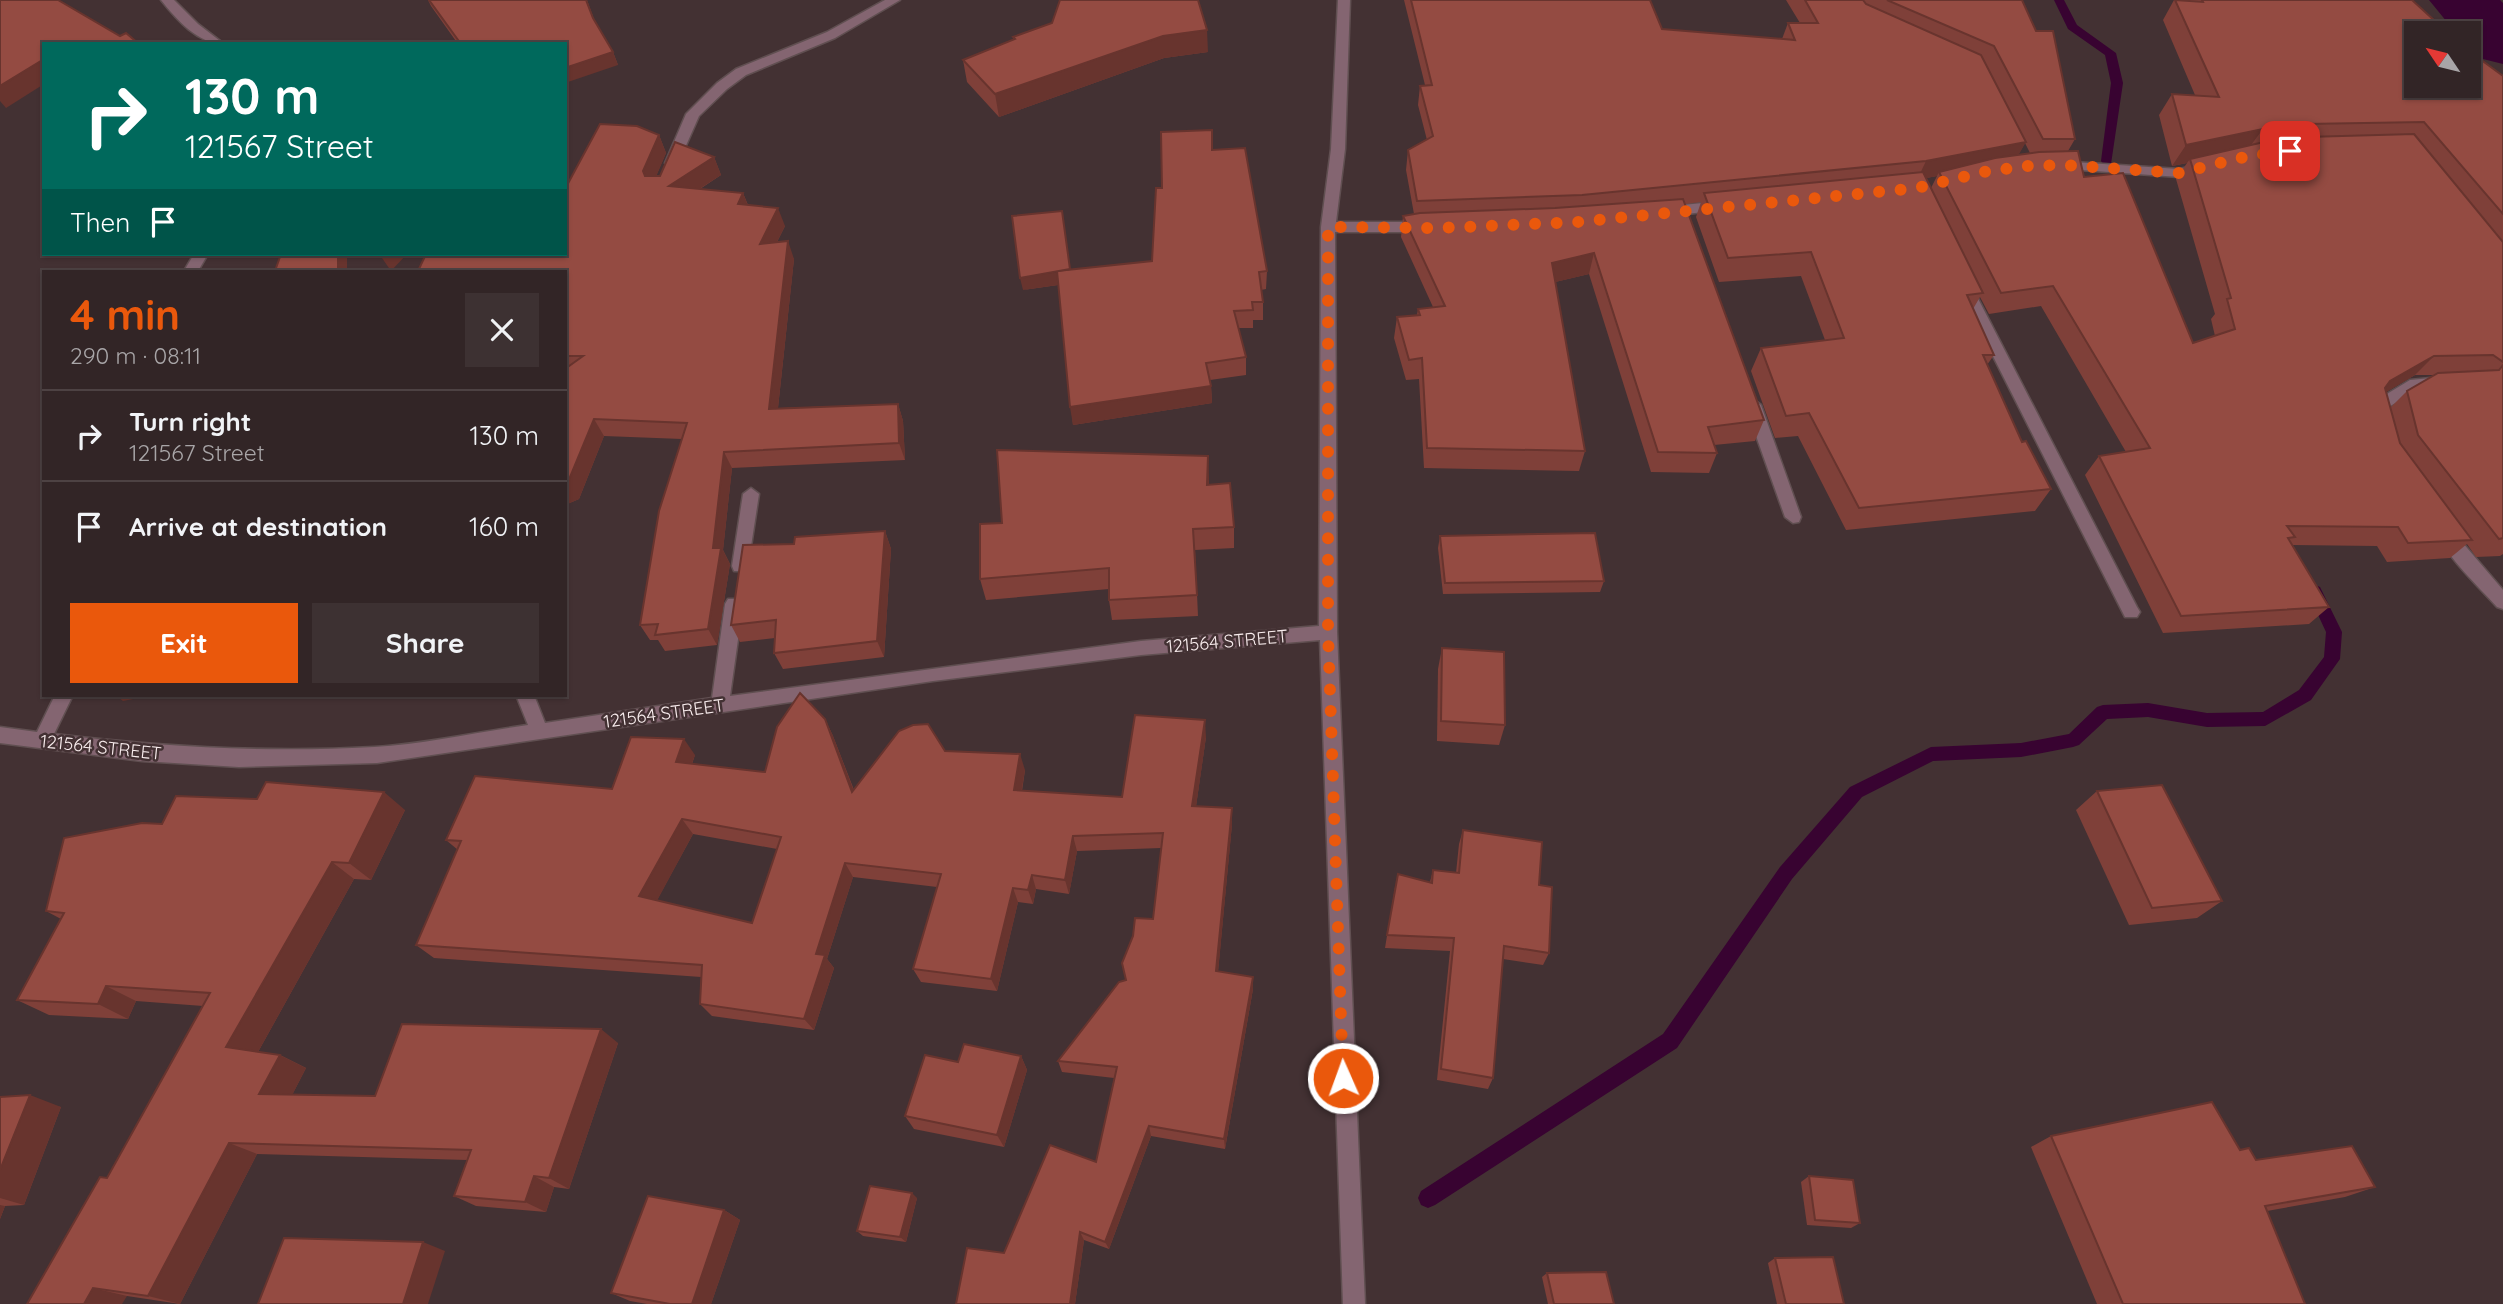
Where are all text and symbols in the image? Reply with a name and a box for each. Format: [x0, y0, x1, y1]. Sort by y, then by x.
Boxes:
north arrow [2404, 21, 2482, 98]
map controls [2404, 21, 2481, 98]
text: 130 m [185, 65, 319, 126]
icon: right [70, 70, 161, 161]
pin [2260, 121, 2320, 181]
text: 121567 Street [185, 126, 374, 166]
icon: arrive [2271, 132, 2309, 170]
icon: arrive [144, 203, 182, 241]
text: Then [70, 206, 130, 239]
text: 4 min [70, 288, 180, 341]
button: close [465, 293, 539, 367]
text: 290 m · 08:11 [70, 341, 201, 370]
text: Turn right [129, 405, 251, 438]
icon: right [70, 417, 108, 455]
text: 130 m [469, 419, 539, 452]
text: 121567 Street [129, 438, 265, 467]
icon: arrive [70, 508, 108, 546]
text: Arrive at destination [129, 510, 387, 543]
text: 160 m [469, 510, 539, 543]
button: Exit [70, 603, 298, 683]
button: Share [312, 603, 539, 683]
street label: 121564 STREET [1165, 624, 1289, 658]
street label: 121564 STREET [602, 693, 726, 733]
street label: 121564 STREET [39, 729, 163, 765]
position arrow [1306, 1041, 1380, 1115]

